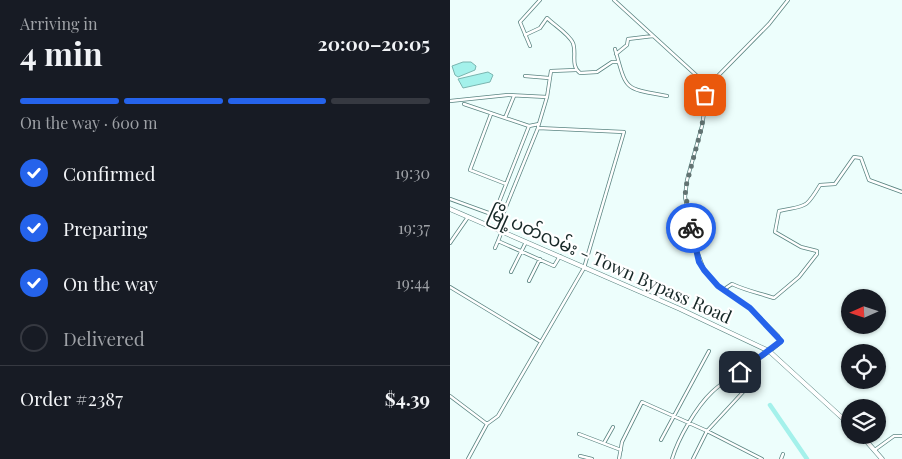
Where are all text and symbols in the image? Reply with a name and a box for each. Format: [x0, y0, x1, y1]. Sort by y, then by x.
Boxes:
text: Arriving in [20, 13, 98, 34]
text: 20:00–20:05 [318, 30, 430, 56]
text: 4 min [20, 31, 103, 74]
pin [684, 74, 726, 116]
icon: bag [691, 81, 719, 109]
text: On the way · 600 m [20, 112, 158, 133]
icon: check [20, 159, 48, 187]
text: Confirmed [63, 160, 156, 186]
text: 19:30 [395, 162, 430, 183]
street label: မြို့ပတ်လမ်း - Town Bypass Road [483, 199, 737, 333]
courier [666, 203, 716, 253]
icon: check [20, 214, 48, 242]
icon: bike [677, 214, 705, 242]
text: Preparing [63, 215, 148, 241]
text: 19:37 [398, 217, 430, 238]
icon: check [20, 269, 48, 297]
text: On the way [63, 270, 158, 296]
text: 19:44 [396, 272, 430, 293]
north arrow [841, 289, 886, 334]
map controls [841, 289, 886, 444]
text: Delivered [63, 325, 145, 351]
button: locate [841, 344, 886, 389]
pin [719, 351, 761, 393]
icon: home [726, 358, 754, 386]
text: Order #2387 [20, 385, 123, 411]
text: $4.39 [385, 385, 430, 411]
button: layers [841, 399, 886, 444]

